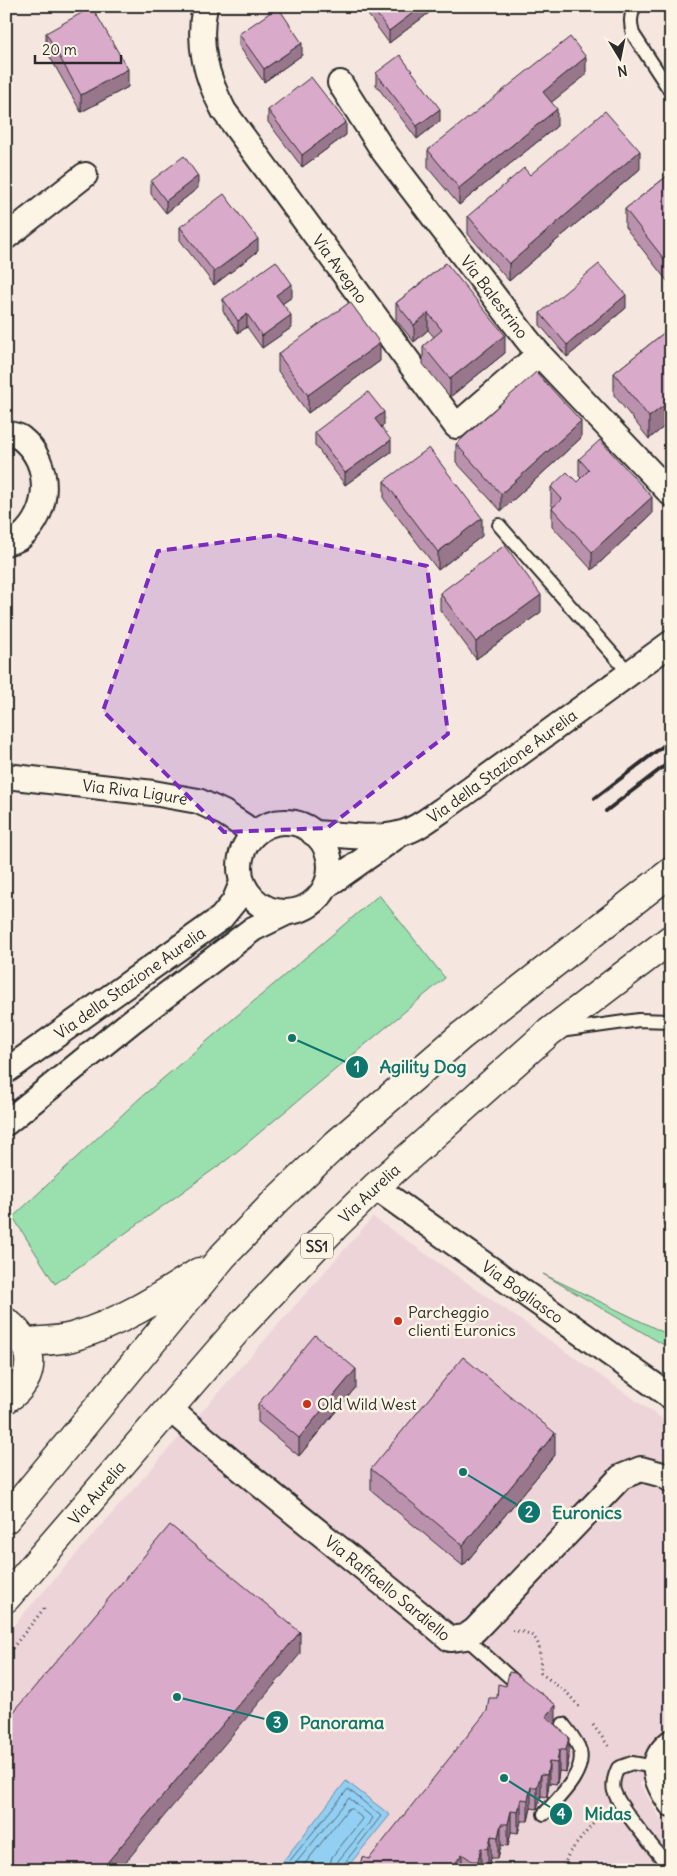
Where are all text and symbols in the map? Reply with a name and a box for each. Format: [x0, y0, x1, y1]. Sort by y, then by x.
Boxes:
scale bar [35, 32, 121, 64]
north arrow [594, 32, 644, 82]
text: 20 m [42, 40, 77, 59]
text: N [616, 61, 629, 81]
street label: Via Avegno [308, 230, 372, 307]
street label: Via Balestrino [456, 251, 533, 342]
street label: Via della Stazione Aurelia [423, 705, 581, 827]
street label: Via Riva Ligure [81, 775, 189, 809]
street label: Via della Stazione Aurelia [51, 922, 209, 1043]
callout: Agility Dog [344, 1050, 476, 1083]
text: Agility Dog [379, 1055, 467, 1078]
text: 1 [354, 1057, 360, 1076]
street label: Via Aurelia [334, 1160, 404, 1227]
road number: SS1 [301, 1234, 333, 1258]
street label: Via Bogliasco [478, 1256, 567, 1328]
place label: Parcheggio clienti Euronics [408, 1302, 516, 1340]
marker: Parcheggio clienti Euronics [392, 1315, 404, 1327]
place label: Old Wild West [317, 1394, 417, 1414]
marker: Old Wild West [301, 1398, 313, 1410]
street label: Via Aurelia [64, 1457, 130, 1528]
callout: Euronics [517, 1496, 632, 1529]
text: Euronics [552, 1501, 622, 1524]
text: 2 [525, 1502, 533, 1521]
street label: Via Raffaello Sardiello [321, 1531, 455, 1645]
callout: Panorama [265, 1706, 394, 1739]
text: Panorama [300, 1711, 384, 1734]
text: 3 [273, 1713, 281, 1732]
callout: Midas [549, 1798, 642, 1831]
text: Midas [584, 1802, 632, 1825]
text: 4 [557, 1804, 566, 1823]

